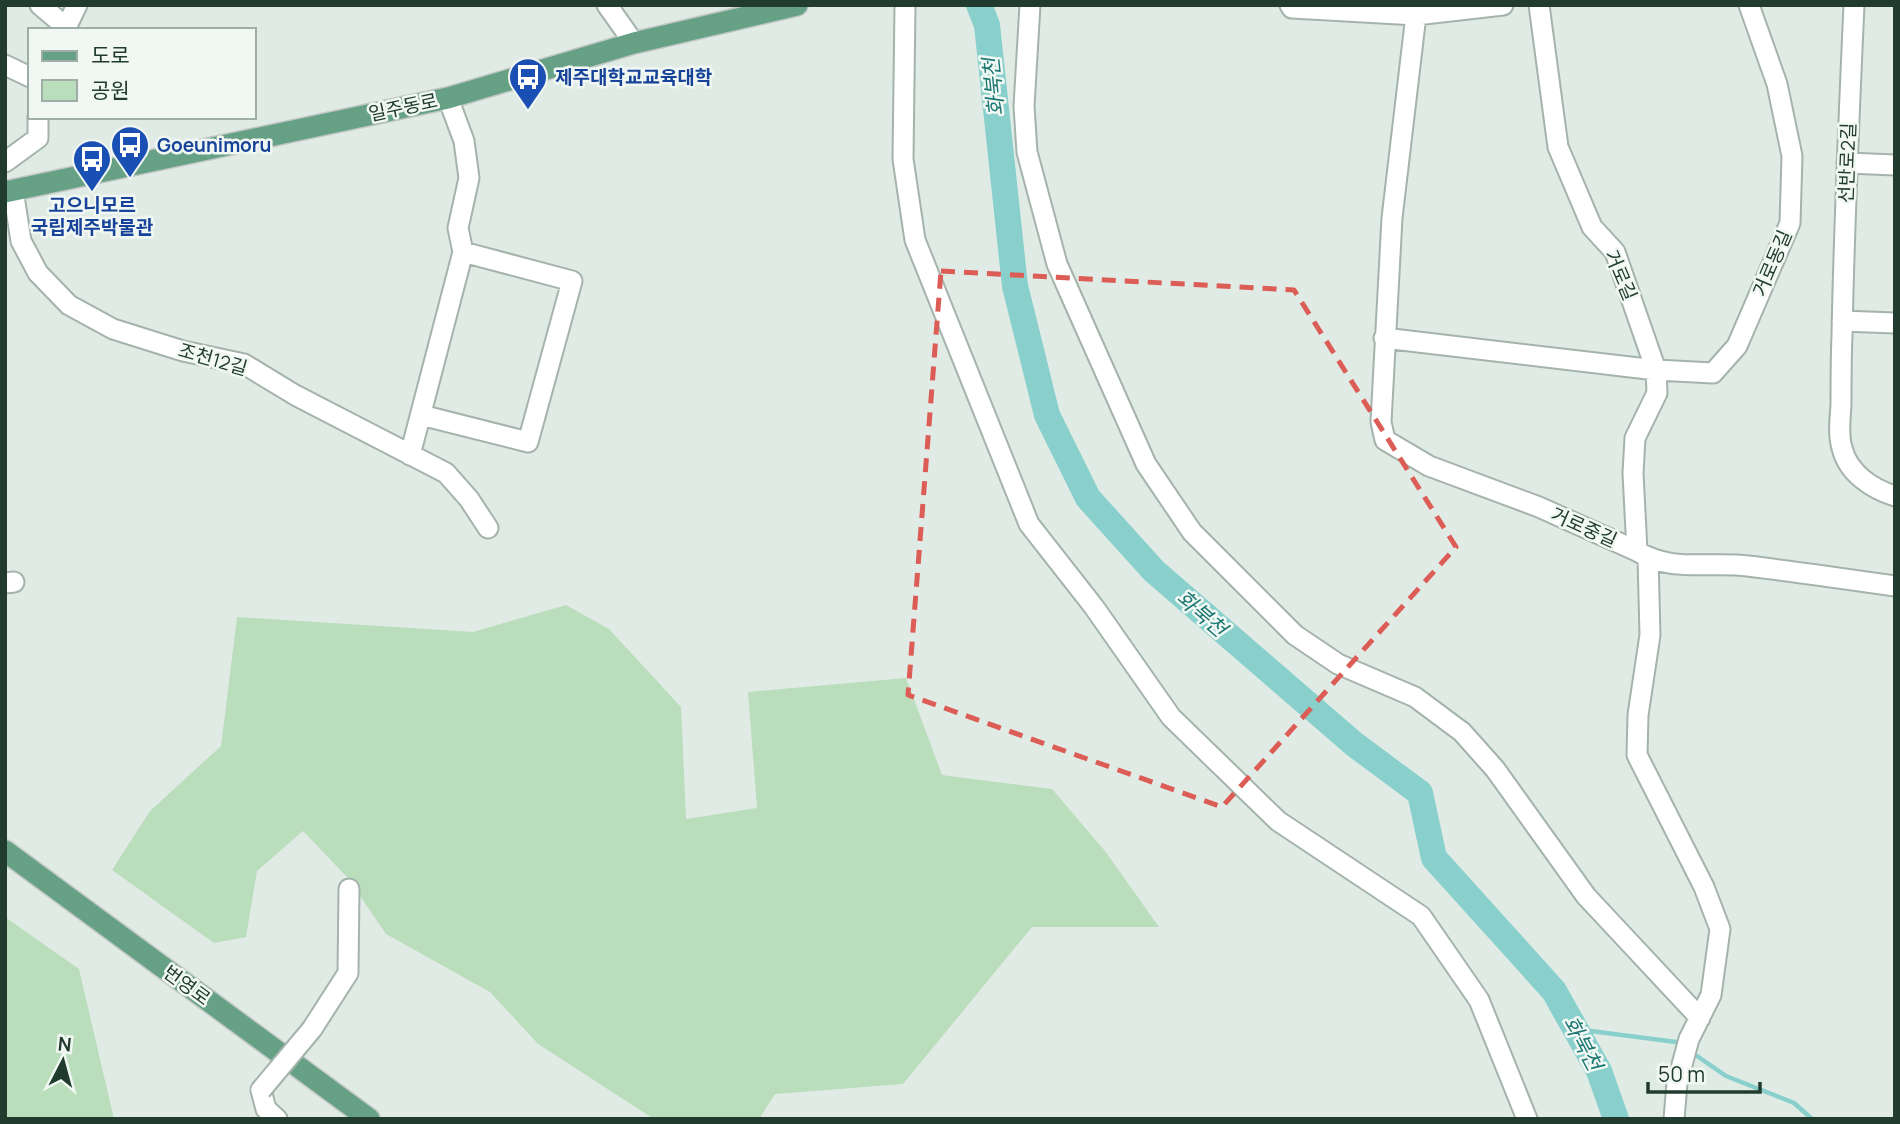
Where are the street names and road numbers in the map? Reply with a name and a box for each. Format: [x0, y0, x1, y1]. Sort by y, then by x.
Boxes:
street label: 일주동로 [366, 87, 440, 127]
street label: 선반로2길 [1833, 122, 1861, 204]
street label: 거로동길 [1746, 226, 1798, 300]
street label: 거로길 [1599, 246, 1643, 304]
street label: 조천12길 [175, 337, 251, 381]
street label: 거로중길 [1547, 501, 1621, 553]
street label: 번영로 [158, 959, 216, 1011]

